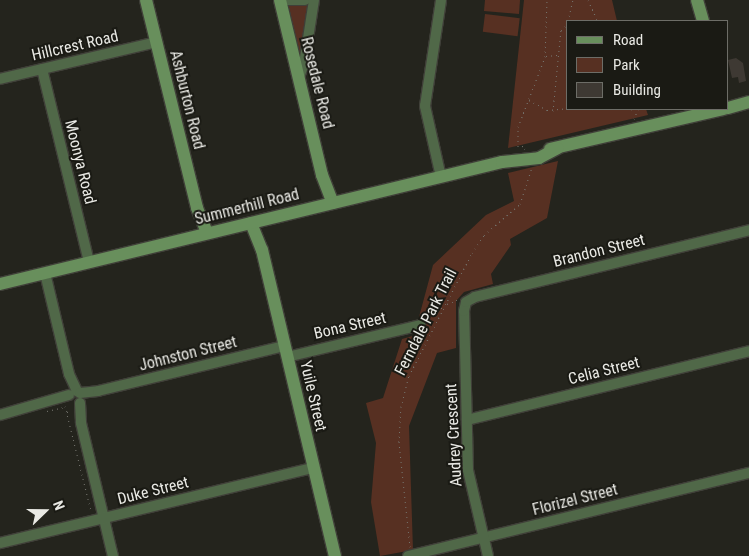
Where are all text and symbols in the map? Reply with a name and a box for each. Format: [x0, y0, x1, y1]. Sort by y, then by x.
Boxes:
legend [566, 20, 729, 110]
street label: Hillcrest Road [30, 27, 120, 65]
text: Road [613, 31, 643, 49]
street label: Rosedale Road [296, 35, 338, 131]
street label: Ashburton Road [165, 49, 209, 151]
text: Park [613, 56, 640, 74]
text: Building [613, 81, 661, 99]
street label: Moonya Road [60, 118, 100, 206]
street label: Summerhill Road [193, 185, 301, 229]
street label: Brandon Street [551, 230, 647, 272]
street label: Ferndale Park Trail [391, 265, 461, 379]
street label: Bona Street [312, 308, 388, 344]
street label: Johnston Street [137, 333, 239, 375]
street label: Celia Street [566, 353, 642, 389]
street label: Yuile Street [296, 359, 330, 433]
street label: Audrey Crescent [442, 383, 466, 487]
street label: Duke Street [115, 473, 191, 509]
street label: Florizel Street [530, 480, 620, 520]
north arrow [20, 486, 70, 536]
text: N [50, 498, 68, 512]

